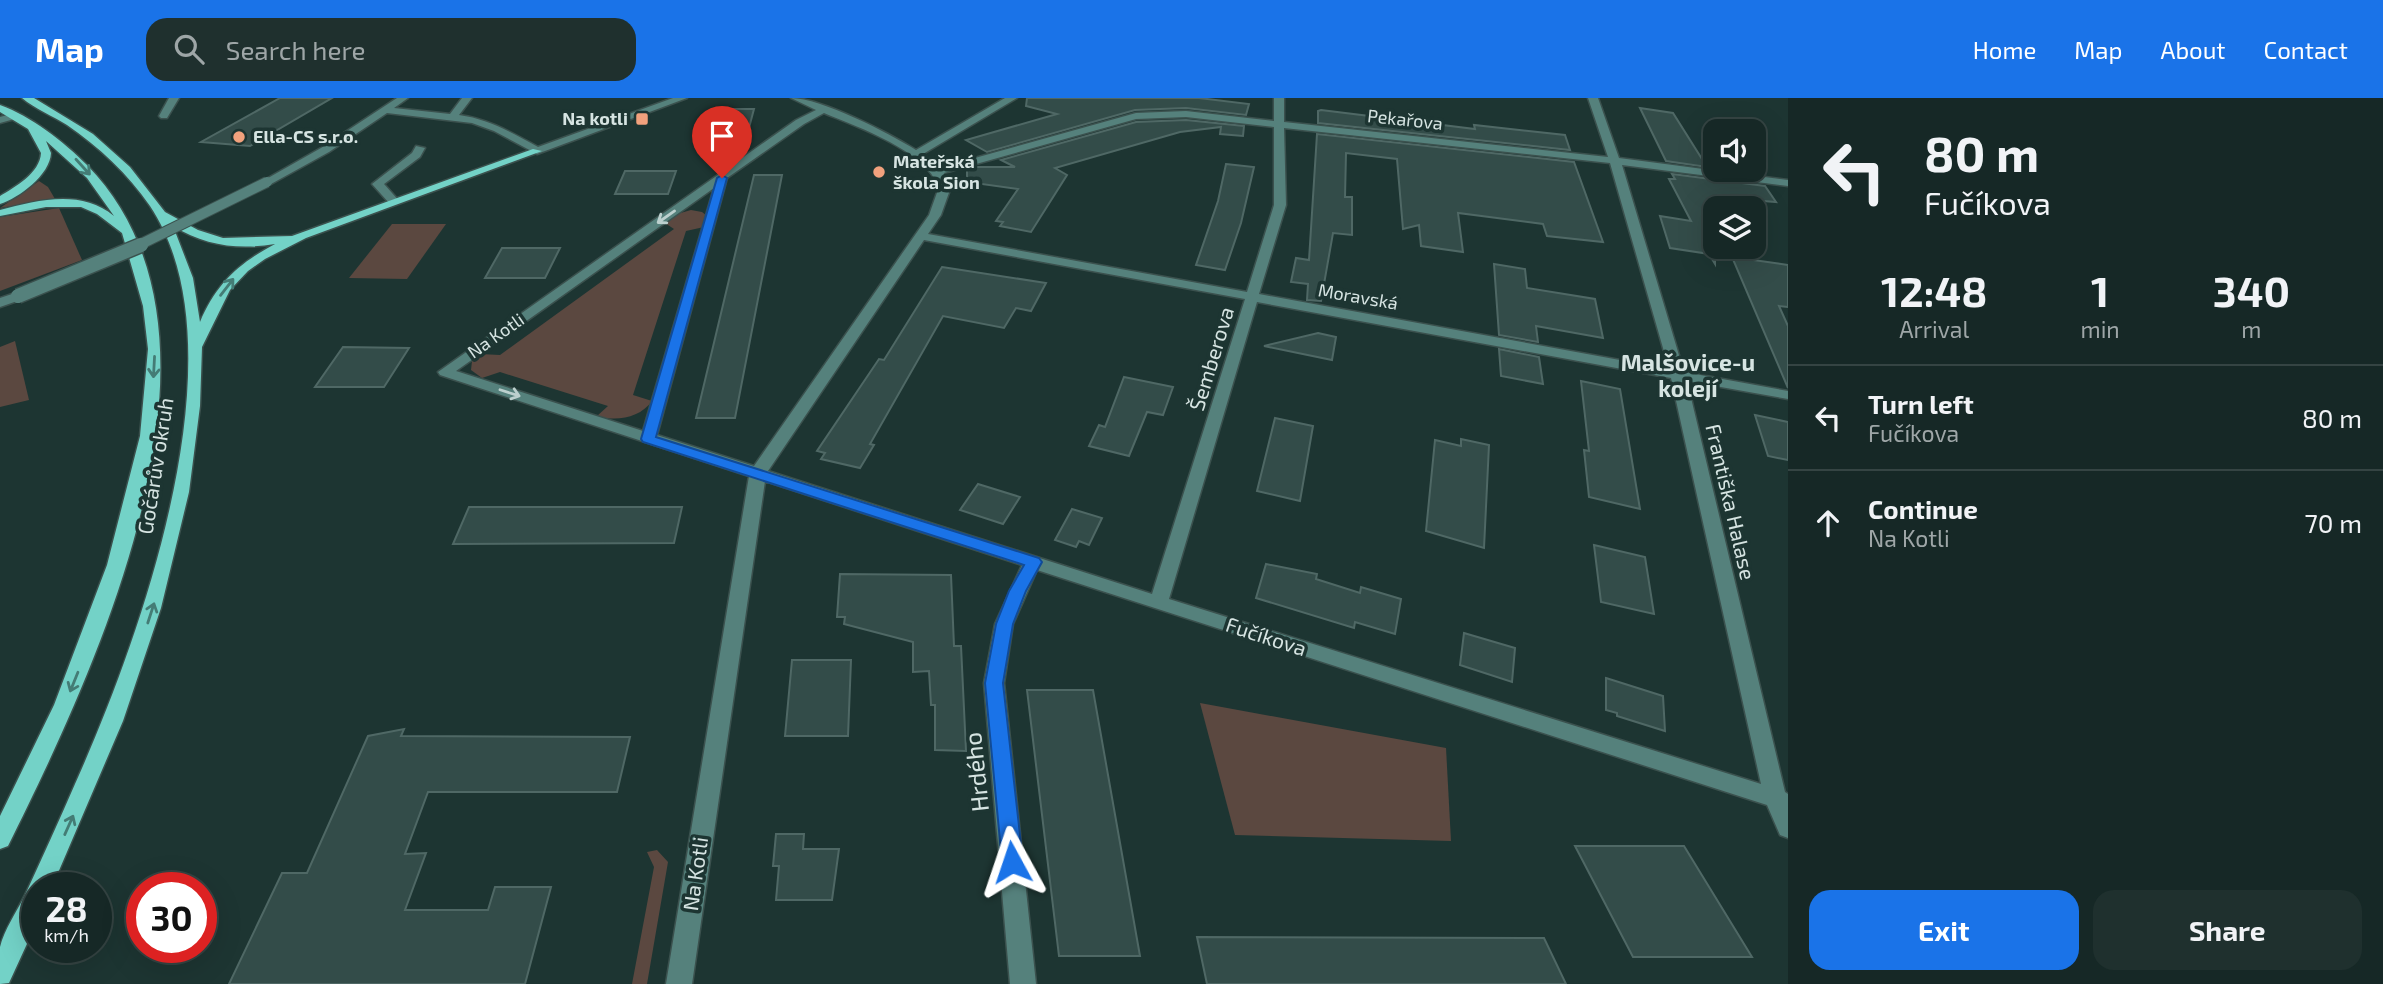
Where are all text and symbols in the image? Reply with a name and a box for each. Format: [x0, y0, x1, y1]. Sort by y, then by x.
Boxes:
search box [146, 18, 636, 81]
text: Map [35, 29, 104, 69]
icon: search [170, 30, 208, 68]
text: Search here [226, 34, 365, 65]
text: Home [1973, 35, 2036, 64]
text: Map [2074, 35, 2122, 64]
text: About [2160, 35, 2226, 64]
text: Contact [2264, 35, 2348, 64]
street label: Pekařova [1366, 104, 1444, 134]
pin [692, 106, 752, 178]
place label: Na kotli [562, 107, 628, 129]
marker: Na kotli [634, 111, 650, 127]
icon: arrive [703, 117, 741, 155]
map controls [1703, 119, 1766, 259]
button: sound [1703, 119, 1766, 182]
text: 80 m [1924, 123, 2039, 182]
place label: Ella-CS s.r.o. [253, 125, 358, 147]
icon: left [1809, 126, 1900, 217]
marker: Ella-CS s.r.o. [231, 129, 247, 145]
place label: Mateřská škola Sion [893, 150, 980, 193]
one-way arrow [75, 158, 91, 176]
marker: Mateřská škola Sion [871, 164, 887, 180]
text: Fučíkova [1924, 183, 2051, 221]
button: layers [1703, 196, 1766, 259]
one-way arrow [657, 210, 676, 224]
text: 12:48 [1881, 265, 1987, 315]
text: 1 [2091, 265, 2109, 315]
text: 340 [2213, 265, 2290, 315]
one-way arrow [219, 278, 234, 296]
street label: Moravská [1316, 278, 1400, 314]
street label: Šemberova [1183, 304, 1238, 413]
street label: Na Kotli [463, 308, 528, 363]
text: Arrival [1899, 315, 1969, 343]
text: min [2080, 315, 2120, 343]
text: m [2241, 315, 2261, 343]
district label: Malšovice-u kolejí [1621, 348, 1755, 402]
one-way arrow [147, 355, 160, 378]
one-way arrow [499, 388, 521, 400]
text: Turn left [1868, 388, 1974, 419]
street label: Gočárův okruh [131, 396, 178, 536]
icon: left [1809, 399, 1847, 437]
text: 80 m [2302, 402, 2362, 433]
text: Fučíkova [1868, 419, 1959, 447]
street label: Františka Halase [1701, 421, 1762, 582]
text: Continue [1868, 493, 1978, 524]
icon: ahead [1809, 504, 1847, 542]
text: 70 m [2304, 507, 2362, 538]
text: Na Kotli [1868, 524, 1950, 552]
one-way arrow [146, 603, 158, 625]
street label: Fučíkova [1223, 611, 1310, 660]
one-way arrow [66, 670, 79, 692]
street label: Hrdého [957, 731, 994, 813]
one-way arrow [63, 815, 76, 836]
position arrow [975, 825, 1049, 899]
street label: Na Kotli [677, 835, 712, 912]
speed limit sign: 30 [126, 872, 217, 963]
text: 28 [45, 887, 88, 929]
button: Exit [1809, 890, 2079, 970]
button: Share [2093, 890, 2362, 970]
text: km/h [44, 924, 89, 946]

